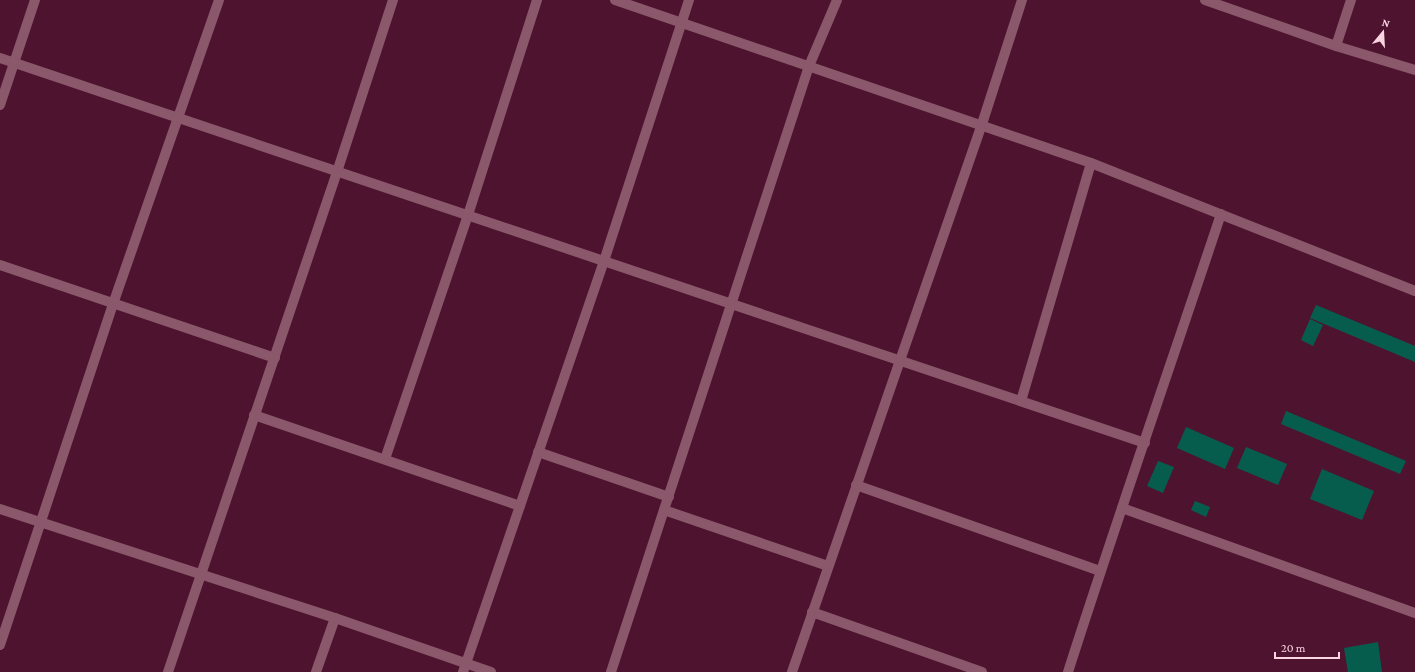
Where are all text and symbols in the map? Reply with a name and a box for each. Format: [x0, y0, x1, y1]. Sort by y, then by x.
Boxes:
north arrow [1363, 12, 1403, 52]
text: N [1381, 16, 1392, 30]
scale bar [1275, 634, 1339, 660]
text: 20 m [1281, 641, 1306, 655]

